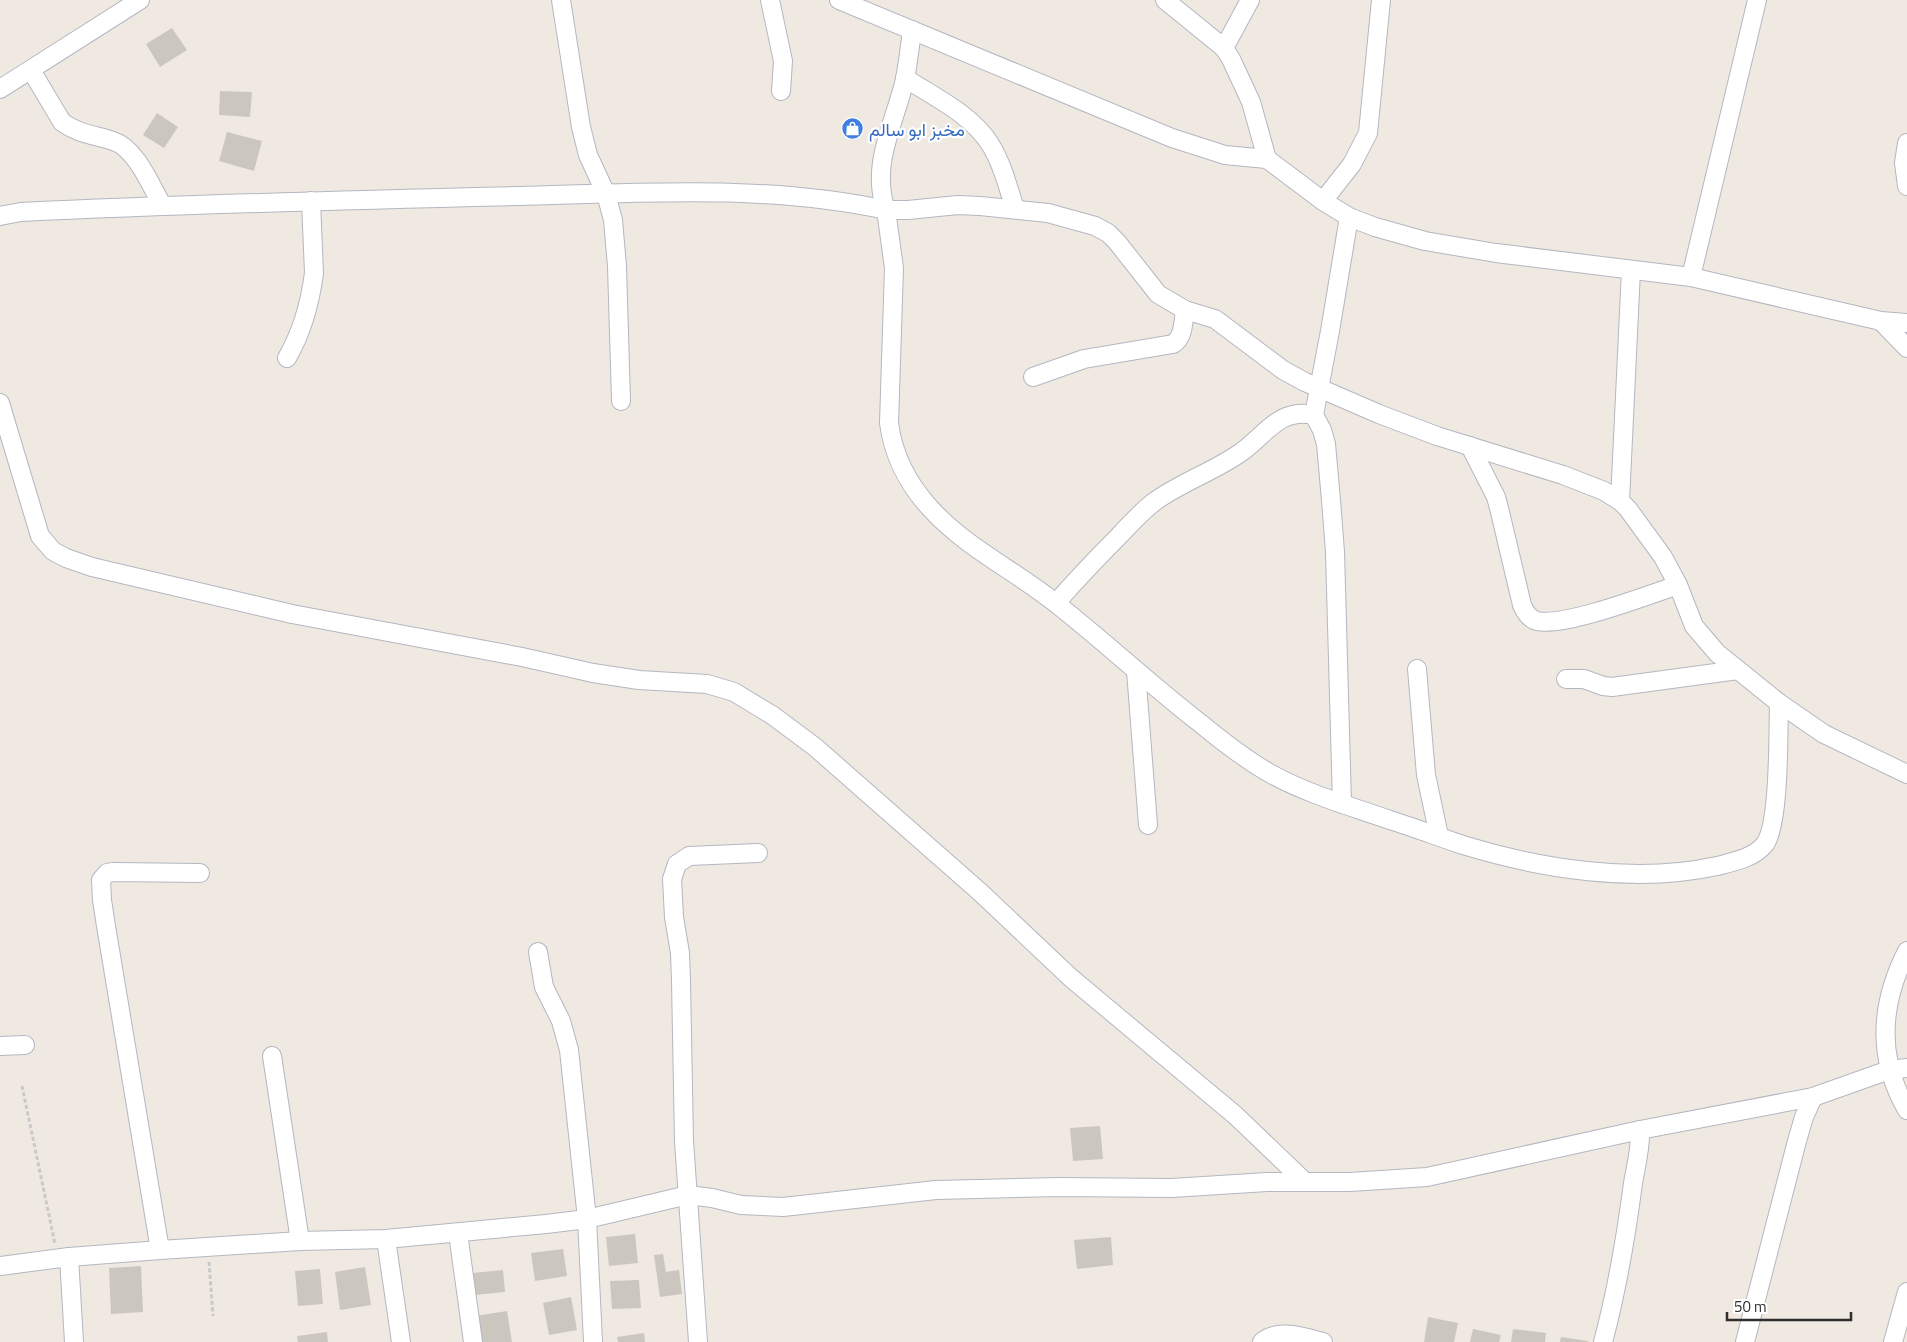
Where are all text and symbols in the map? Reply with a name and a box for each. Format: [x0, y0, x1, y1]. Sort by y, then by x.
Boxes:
place label: مخبز ابو سالم [869, 116, 965, 143]
shop icon: مخبز ابو سالم [841, 117, 865, 141]
scale bar [1727, 1290, 1851, 1322]
text: 50 m [1734, 1295, 1767, 1318]

